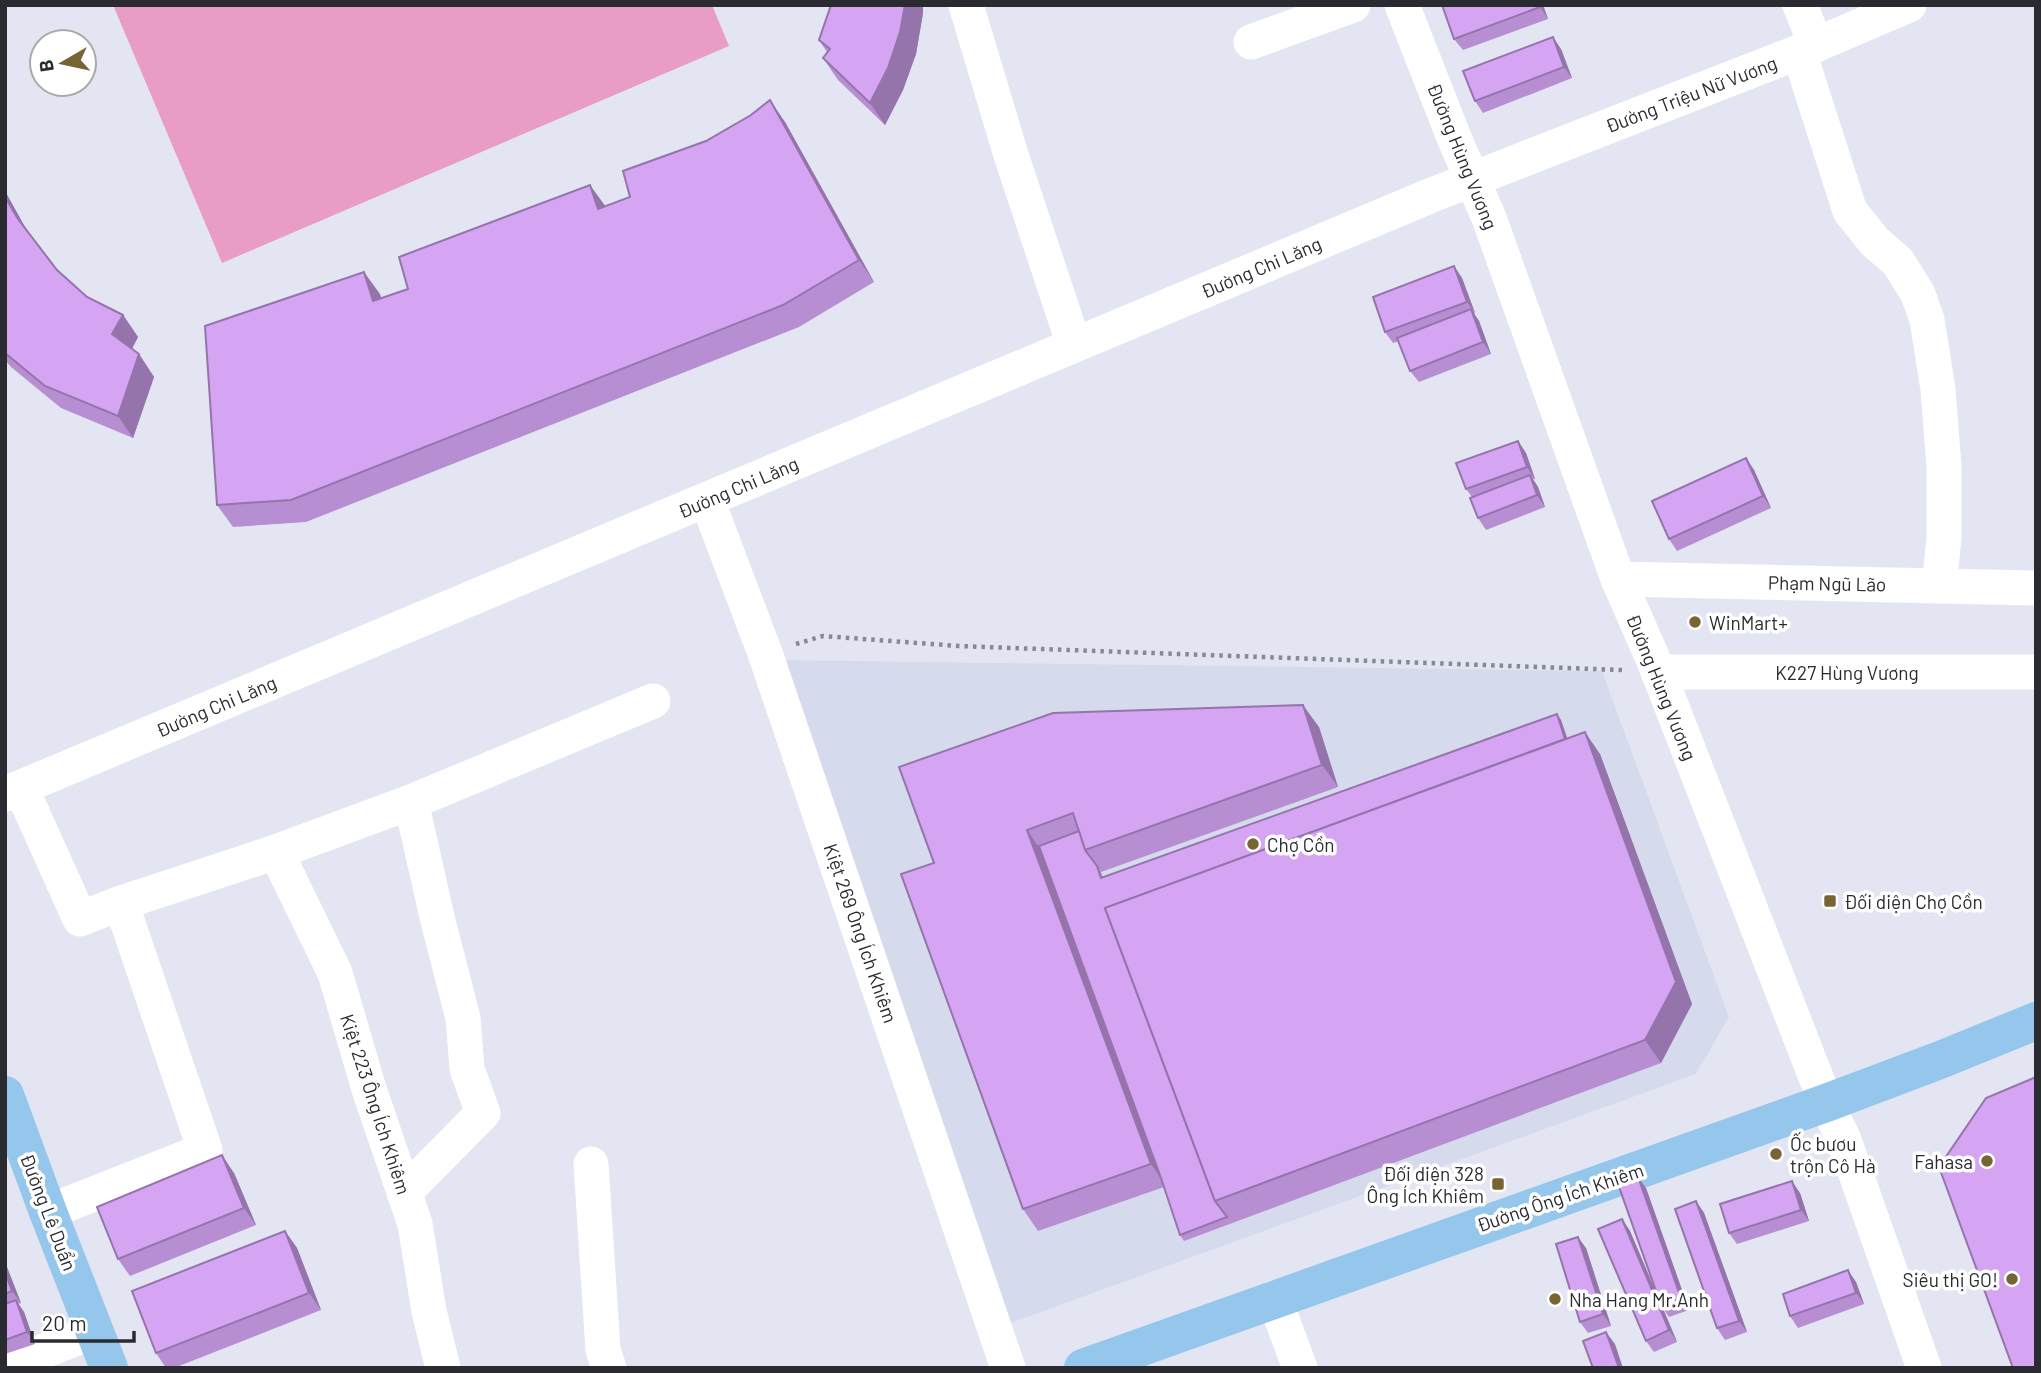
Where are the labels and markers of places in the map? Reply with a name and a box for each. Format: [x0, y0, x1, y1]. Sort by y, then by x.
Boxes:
place label: WinMart+ [1709, 611, 1788, 634]
marker: WinMart+ [1687, 614, 1703, 630]
place label: Chợ Cồn [1267, 833, 1335, 856]
marker: Chợ Cồn [1245, 836, 1261, 852]
place label: Đối diện Chợ Cồn [1844, 890, 1983, 913]
marker: Đối diện Chợ Cồn [1822, 893, 1838, 909]
place label: Ốc bươu trộn Cô Hà [1790, 1132, 1876, 1177]
marker: Ốc bươu trộn Cô Hà [1768, 1146, 1784, 1162]
place label: Fahasa [1914, 1150, 1973, 1173]
marker: Fahasa [1979, 1153, 1995, 1169]
place label: Đối diện 328 Ông Ích Khiêm [1367, 1162, 1484, 1207]
marker: Đối diện 328 Ông Ích Khiêm [1490, 1176, 1506, 1192]
place label: Siêu thị GO! [1903, 1268, 1998, 1291]
marker: Siêu thị GO! [2004, 1271, 2020, 1287]
place label: Nha Hang Mr.Anh [1569, 1288, 1709, 1311]
marker: Nha Hang Mr.Anh [1547, 1291, 1563, 1307]

